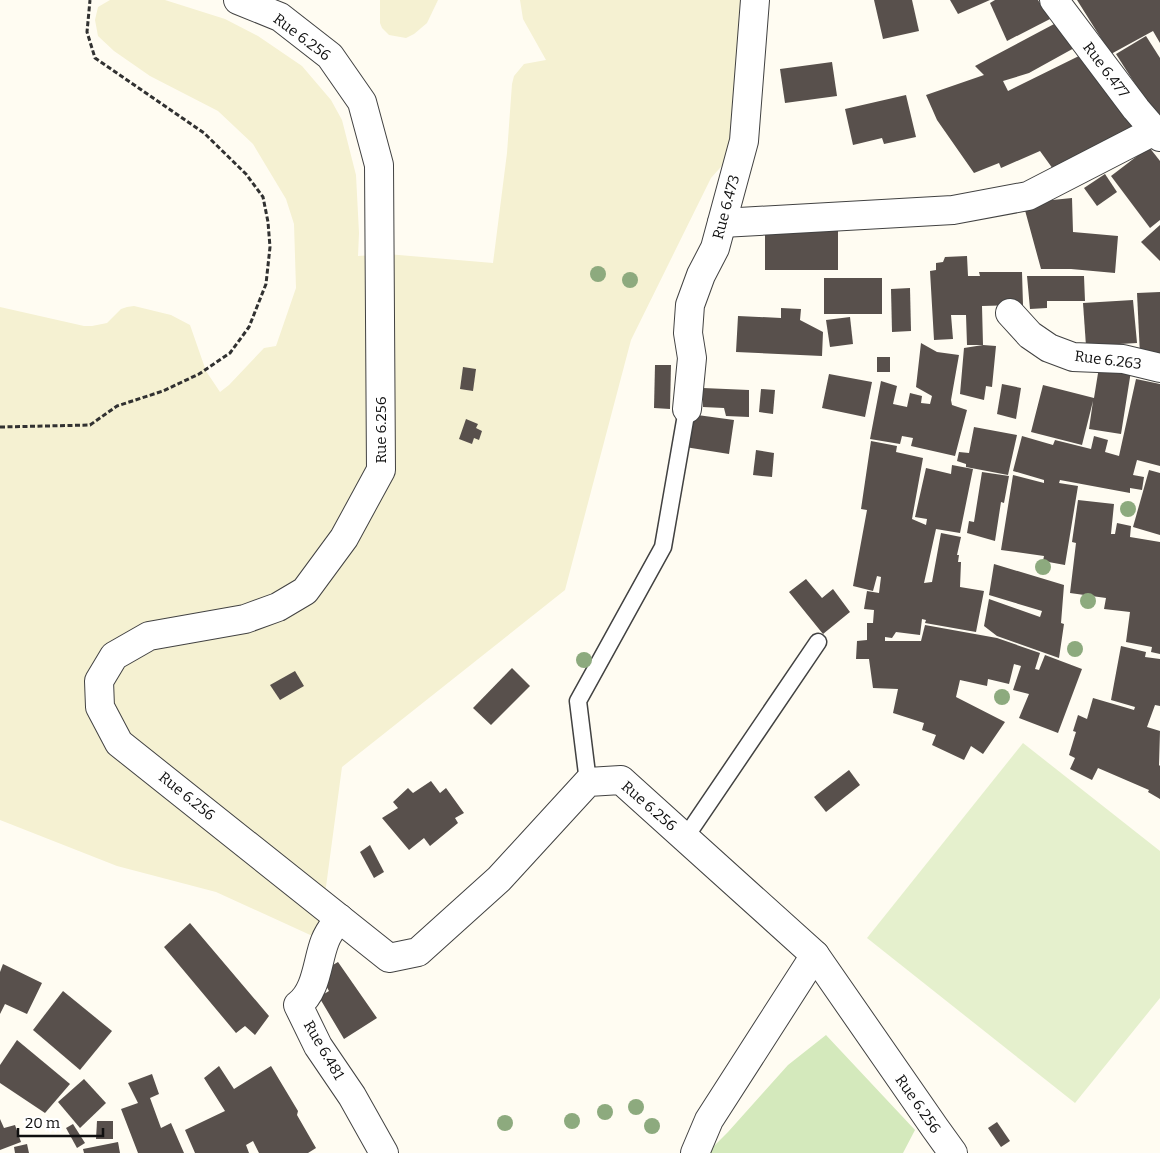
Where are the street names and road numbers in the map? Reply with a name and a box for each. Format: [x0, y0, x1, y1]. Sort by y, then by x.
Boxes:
street label: Rue 6.256 [270, 10, 334, 65]
street label: Rue 6.477 [1079, 38, 1133, 102]
street label: Rue 6.473 [709, 173, 743, 241]
street label: Rue 6.263 [1073, 347, 1143, 373]
street label: Rue 6.256 [372, 396, 390, 464]
street label: Rue 6.256 [155, 768, 219, 824]
street label: Rue 6.256 [618, 777, 680, 835]
street label: Rue 6.481 [300, 1017, 348, 1083]
street label: Rue 6.256 [891, 1071, 945, 1137]

